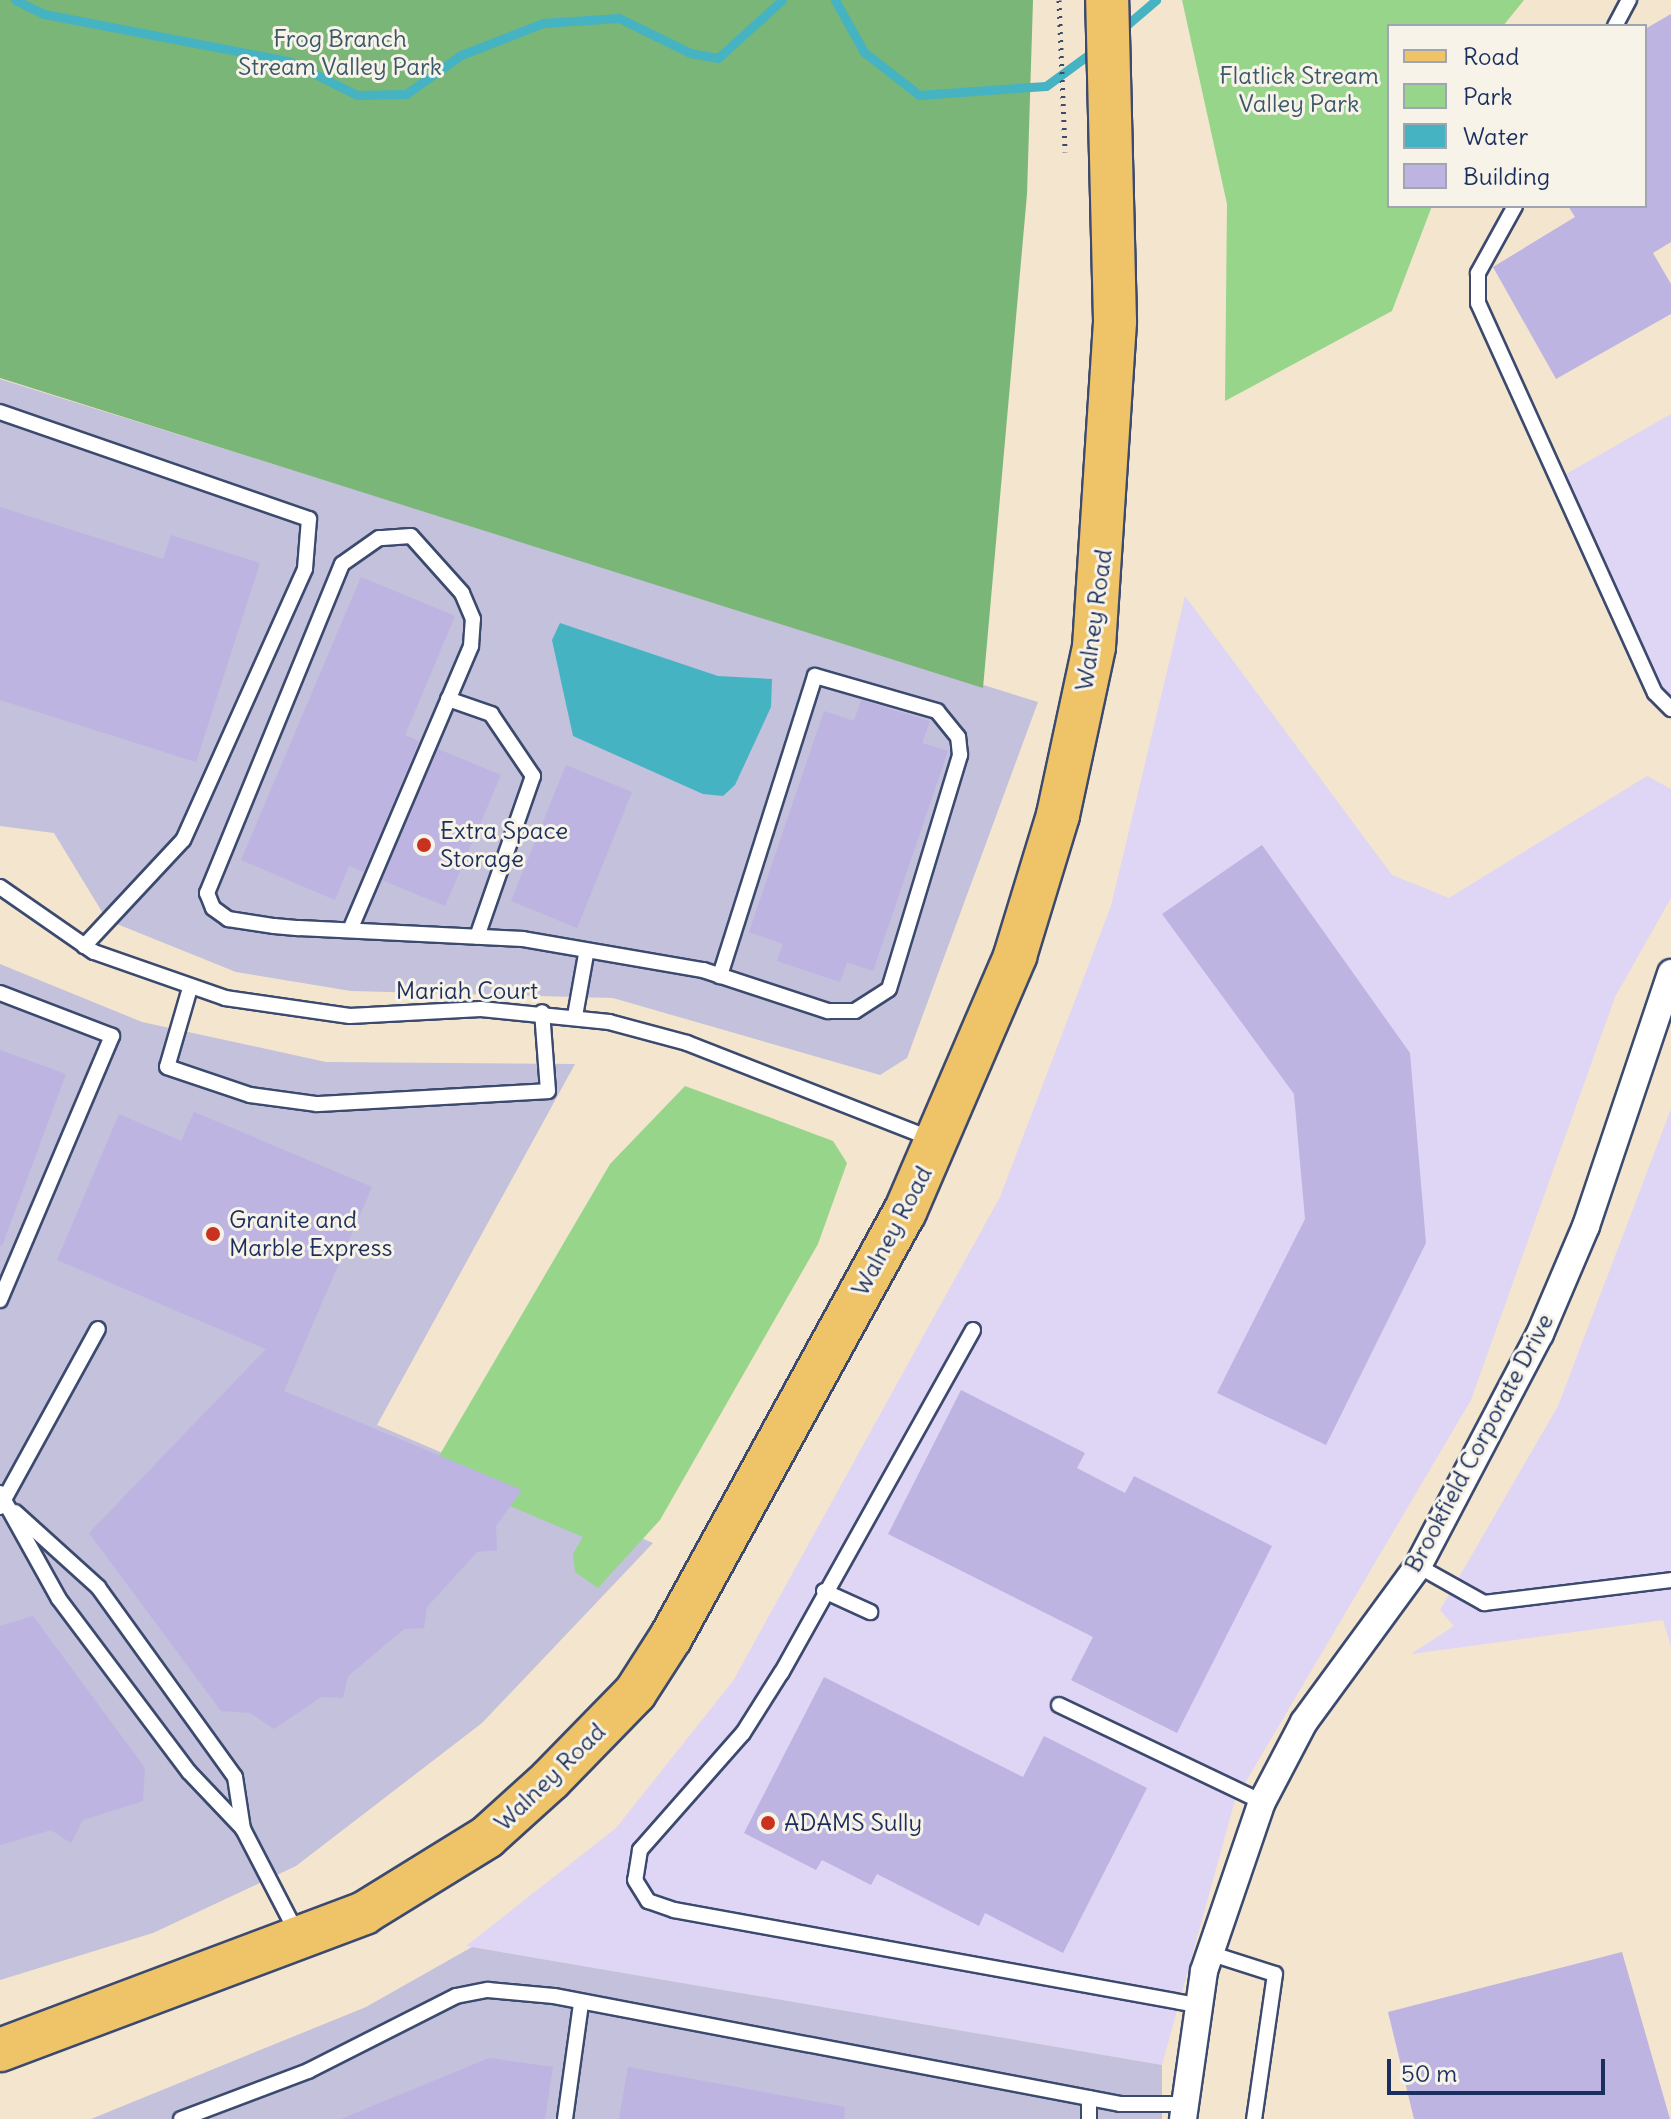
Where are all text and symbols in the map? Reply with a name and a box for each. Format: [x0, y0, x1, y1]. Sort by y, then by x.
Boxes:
legend [1387, 24, 1647, 208]
park label: Frog Branch Stream Valley Park [238, 25, 442, 81]
text: Road [1463, 41, 1519, 71]
park label: Flatlick Stream Valley Park [1219, 62, 1379, 118]
text: Park [1463, 81, 1513, 111]
text: Water [1463, 121, 1528, 151]
text: Building [1463, 161, 1550, 191]
street label: Walney Road [1070, 547, 1118, 693]
place label: Extra Space Storage [440, 817, 568, 873]
marker: Extra Space Storage [415, 836, 433, 854]
street label: Mariah Court [396, 977, 538, 1005]
street label: Walney Road [846, 1161, 938, 1301]
place label: Granite and Marble Express [229, 1206, 392, 1262]
marker: Granite and Marble Express [204, 1225, 222, 1243]
street label: Brookfield Corporate Drive [1399, 1309, 1559, 1577]
street label: Walney Road [489, 1717, 611, 1837]
place label: ADAMS Sully [784, 1809, 922, 1837]
marker: ADAMS Sully [759, 1814, 777, 1832]
scale bar [1391, 2043, 1609, 2093]
text: 50 m [1401, 2058, 1457, 2088]

